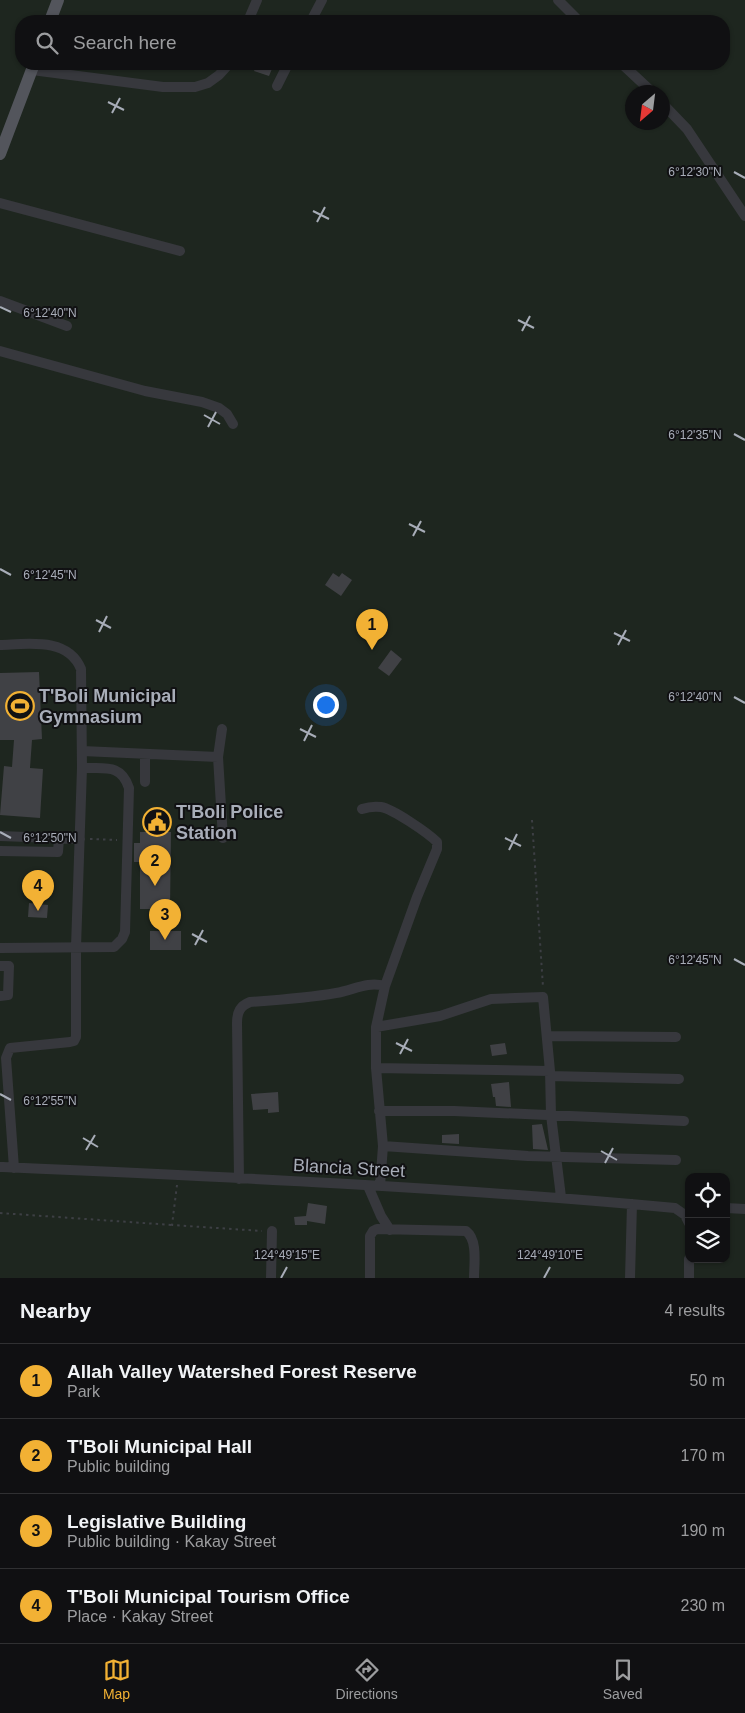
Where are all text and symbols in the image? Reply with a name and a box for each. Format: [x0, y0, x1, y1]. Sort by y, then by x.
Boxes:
search box [15, 15, 730, 70]
icon: search [33, 29, 61, 57]
text: Search here [73, 32, 177, 53]
north arrow [625, 85, 670, 130]
text: 6°12'30"N [668, 165, 722, 179]
text: 6°12'40"N [23, 306, 77, 320]
text: 6°12'35"N [668, 428, 722, 442]
text: 6°12'45"N [23, 568, 77, 582]
pin: 1 [356, 609, 388, 650]
place label: T'Boli Municipal Gymnasium [39, 686, 176, 727]
text: 6°12'40"N [668, 690, 722, 704]
sports icon: T'Boli Municipal Gymnasium [5, 691, 35, 721]
your location [313, 692, 339, 718]
place label: T'Boli Police Station [176, 802, 283, 843]
public building icon: T'Boli Police Station [142, 807, 172, 837]
text: 6°12'50"N [23, 831, 77, 845]
pin: 2 [139, 845, 171, 886]
pin: 4 [22, 870, 54, 911]
pin: 3 [149, 899, 181, 940]
text: 6°12'45"N [668, 953, 722, 967]
text: 6°12'55"N [23, 1094, 77, 1108]
street label: Blancia Street [293, 1155, 405, 1181]
map controls [685, 1173, 730, 1263]
button: locate [685, 1173, 730, 1218]
button: layers [685, 1218, 730, 1263]
text: 124°49'15"E [254, 1248, 320, 1262]
text: 124°49'10"E [517, 1248, 583, 1262]
text: Nearby [20, 1299, 91, 1322]
text: 4 results [665, 1302, 725, 1319]
text: Allah Valley Watershed Forest Reserve [67, 1361, 417, 1382]
text: 1 [32, 1372, 40, 1389]
text: 50 m [689, 1372, 725, 1389]
text: Park [67, 1383, 100, 1400]
text: T'Boli Municipal Hall [67, 1436, 252, 1457]
text: 2 [32, 1447, 40, 1464]
text: 170 m [681, 1447, 725, 1464]
text: Public building [67, 1458, 170, 1475]
text: Legislative Building [67, 1511, 246, 1532]
text: 3 [32, 1522, 40, 1539]
text: 190 m [681, 1522, 725, 1539]
text: Public building · Kakay Street [67, 1533, 276, 1550]
text: T'Boli Municipal Tourism Office [67, 1586, 350, 1607]
text: 4 [32, 1597, 40, 1614]
text: 230 m [681, 1597, 725, 1614]
text: Place · Kakay Street [67, 1608, 213, 1625]
tab: Map [103, 1656, 131, 1702]
tab: Directions [336, 1656, 398, 1702]
tab: Saved [603, 1656, 642, 1702]

